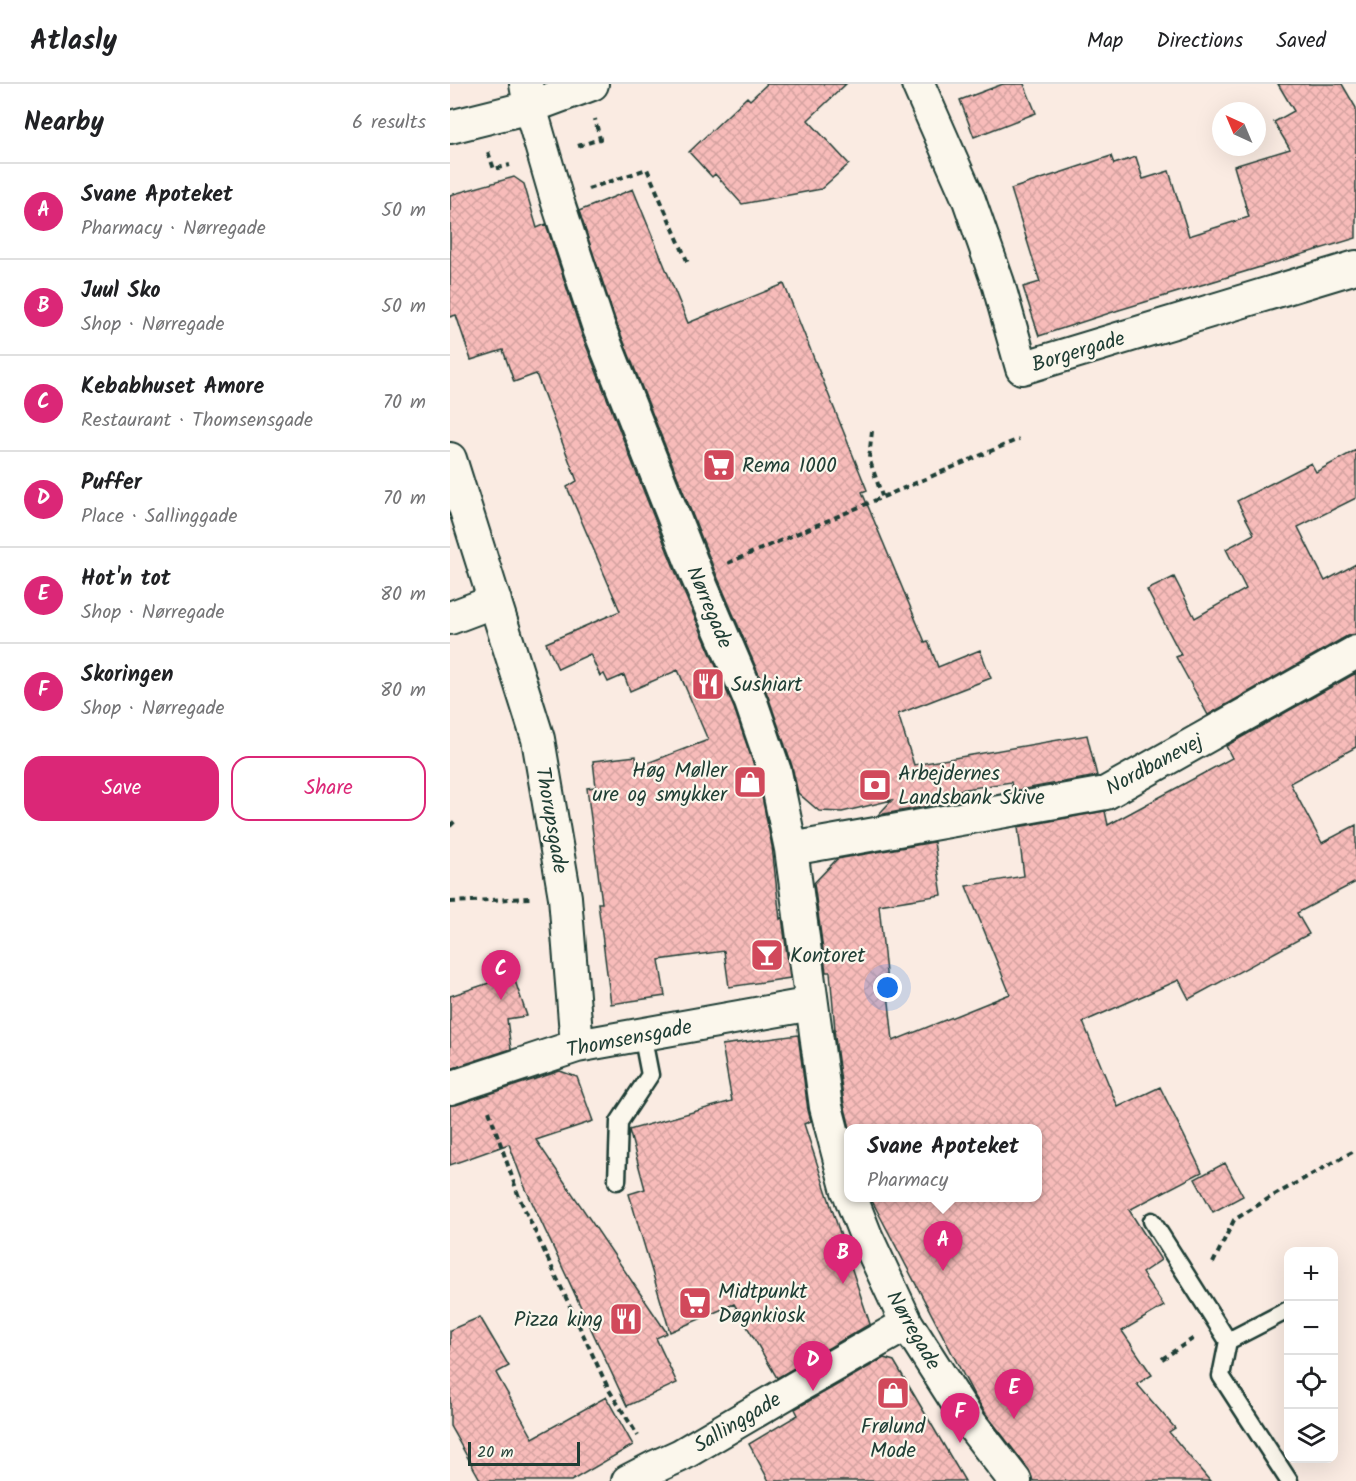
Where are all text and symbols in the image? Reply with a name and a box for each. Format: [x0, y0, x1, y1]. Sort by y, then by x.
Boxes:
text: Atlasly [30, 19, 117, 64]
text: Map [1087, 25, 1123, 58]
text: Directions [1156, 25, 1243, 58]
text: Saved [1276, 25, 1326, 58]
text: Nearby [24, 102, 104, 144]
north arrow [1212, 102, 1266, 156]
text: 6 results [352, 107, 426, 139]
text: Svane Apoteket [81, 178, 233, 213]
text: A [37, 195, 50, 227]
text: 50 m [381, 195, 426, 227]
text: Pharmacy · Nørregade [81, 213, 266, 245]
text: Juul Sko [81, 274, 160, 309]
text: B [37, 291, 50, 323]
text: 50 m [381, 291, 426, 323]
text: Shop · Nørregade [81, 309, 225, 341]
street label: Borgergade [1028, 322, 1130, 382]
text: Kebabhuset Amore [81, 370, 264, 405]
text: C [37, 387, 50, 419]
text: 70 m [383, 387, 426, 419]
text: Restaurant · Thomsensgade [81, 405, 313, 437]
supermarket icon: Rema 1000 [701, 447, 737, 483]
place label: Rema 1000 [742, 450, 837, 483]
text: Puffer [81, 466, 142, 501]
text: D [37, 483, 50, 515]
text: 70 m [383, 483, 426, 515]
text: Place · Sallinggade [81, 501, 237, 533]
street label: Nørregade [676, 561, 741, 655]
text: Hot'n tot [81, 562, 171, 597]
text: E [38, 579, 49, 611]
text: 80 m [380, 579, 426, 611]
text: Shop · Nørregade [81, 597, 225, 629]
text: Skoringen [81, 658, 173, 693]
restaurant icon: Sushiart [690, 666, 726, 702]
place label: Sushiart [731, 669, 803, 702]
text: F [38, 675, 49, 707]
text: 80 m [380, 675, 426, 707]
text: Shop · Nørregade [81, 693, 225, 725]
street label: Nordbanevej [1100, 725, 1210, 805]
place label: Høg Møller ure og smykker [593, 755, 728, 812]
button: Save [24, 756, 219, 821]
button: Share [231, 756, 426, 821]
place label: Arbejdernes Landsbank Skive [898, 758, 1045, 815]
street label: Thorupsgade [525, 764, 576, 877]
shop icon: Høg Møller ure og smykker [732, 764, 768, 800]
bank icon: Arbejdernes Landsbank Skive [857, 767, 893, 803]
bar icon: Kontoret [749, 937, 785, 973]
place label: Kontoret [790, 940, 866, 973]
pin: C [482, 950, 520, 1000]
your location [873, 973, 902, 1002]
street label: Thomsensgade [564, 1011, 695, 1068]
popup [844, 1124, 1042, 1202]
text: Svane Apoteket [867, 1130, 1019, 1165]
text: Pharmacy [867, 1165, 948, 1197]
pin: A [924, 1222, 962, 1271]
pin: B [824, 1234, 862, 1284]
map controls [1284, 1247, 1338, 1463]
button: + [1284, 1247, 1338, 1301]
place label: Midtpunkt Døgnkiosk [718, 1276, 808, 1333]
supermarket icon: Midtpunkt Døgnkiosk [677, 1285, 713, 1321]
street label: Nørregade [877, 1285, 949, 1377]
restaurant icon: Pizza king [608, 1301, 644, 1337]
button: − [1284, 1301, 1338, 1355]
place label: Pizza king [514, 1304, 603, 1337]
pin: D [794, 1342, 832, 1391]
button: locate [1284, 1355, 1338, 1409]
pin: E [994, 1370, 1034, 1419]
shop icon: Frølund Mode [875, 1375, 911, 1411]
street label: Sallinggade [688, 1384, 788, 1462]
pin: F [940, 1394, 980, 1443]
button: layers [1284, 1409, 1338, 1463]
place label: Frølund Mode [861, 1411, 926, 1468]
scale bar [468, 1439, 580, 1466]
text: 20 m [477, 1440, 513, 1465]

